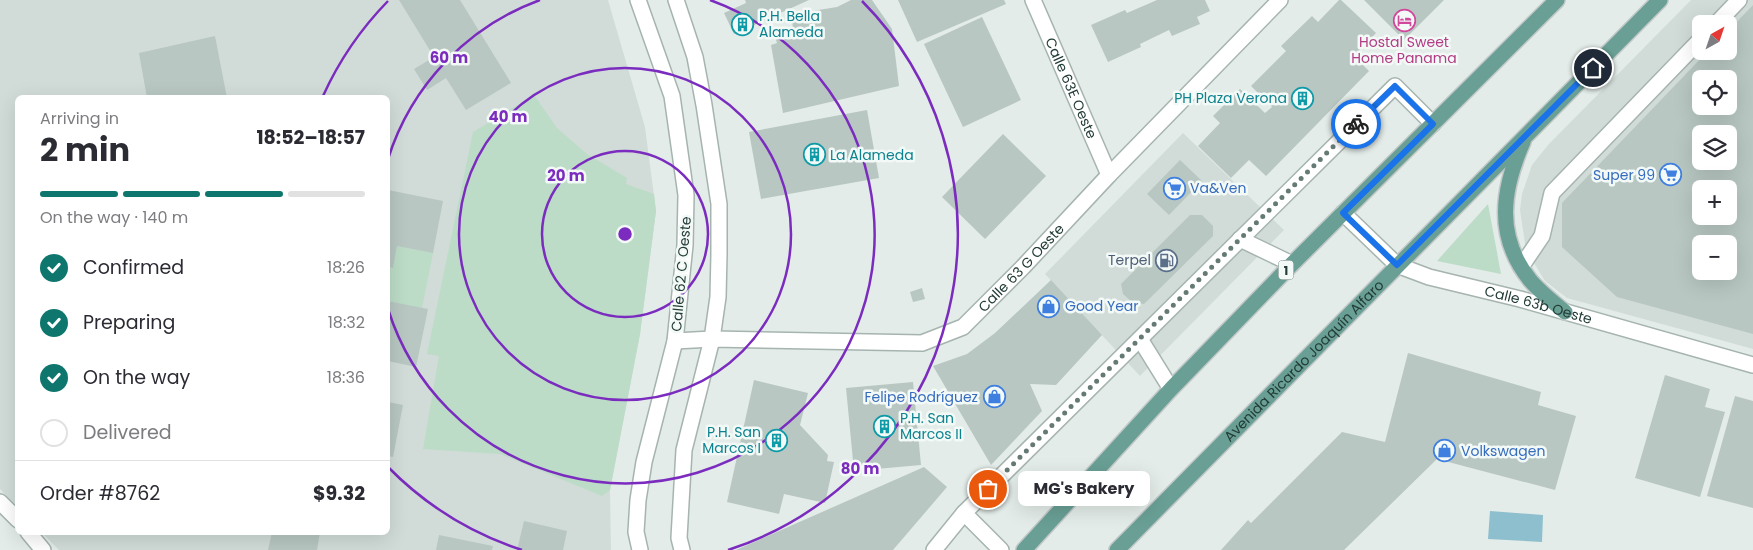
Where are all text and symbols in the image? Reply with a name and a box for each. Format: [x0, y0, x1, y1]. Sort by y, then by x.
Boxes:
place label: P.H. Bella Alameda [759, 6, 823, 42]
hotel icon: Hostal Sweet Home Panama [1392, 8, 1416, 32]
building icon: P.H. Bella Alameda [731, 12, 755, 36]
north arrow [1692, 15, 1738, 60]
map controls [1692, 15, 1737, 280]
place label: Hostal Sweet Home Panama [1351, 32, 1457, 68]
street label: Calle 63E Oeste [1040, 34, 1102, 142]
text: 60 m [430, 47, 468, 68]
pin [1572, 47, 1614, 89]
icon: home [1579, 54, 1607, 82]
button: locate [1692, 70, 1737, 115]
building icon: PH Plaza Verona [1291, 86, 1315, 110]
place label: PH Plaza Verona [1174, 88, 1287, 108]
courier [1331, 99, 1381, 149]
text: 40 m [488, 106, 528, 127]
text: Arriving in [40, 107, 119, 130]
icon: bike [1342, 110, 1370, 138]
text: 18:52–18:57 [256, 124, 365, 151]
button: layers [1692, 125, 1737, 170]
text: 2 min [40, 127, 130, 172]
building icon: La Alameda [802, 143, 826, 167]
place label: La Alameda [830, 145, 914, 165]
supermarket icon: Super 99 [1659, 163, 1683, 187]
text: 20 m [547, 165, 585, 186]
place label: Super 99 [1593, 165, 1655, 185]
supermarket icon: Va&Ven [1162, 176, 1186, 200]
place label: Va&Ven [1190, 178, 1246, 198]
button: + [1692, 180, 1737, 225]
text: On the way · 140 m [40, 206, 188, 229]
street label: Calle 62 C Oeste [666, 215, 696, 332]
street label: Calle 63 G Oeste [974, 219, 1069, 316]
centre of rings [616, 225, 634, 243]
button: − [1692, 235, 1737, 280]
fuel station icon: Terpel [1155, 248, 1179, 272]
place label: Terpel [1108, 250, 1151, 270]
icon: check [40, 254, 68, 282]
text: Confirmed [83, 254, 184, 281]
text: 18:26 [327, 256, 365, 279]
road number: 1 [1278, 260, 1294, 280]
street label: Avenida Ricardo Joaquín Alfaro [1219, 275, 1388, 446]
street label: Calle 63b Oeste [1483, 281, 1595, 329]
shop icon: Good Year [1037, 294, 1061, 318]
place label: Good Year [1065, 296, 1139, 316]
icon: check [40, 309, 68, 337]
text: Preparing [83, 309, 175, 336]
text: 18:32 [328, 311, 365, 334]
icon: check [40, 364, 68, 392]
text: On the way [83, 364, 190, 391]
text: 18:36 [327, 366, 365, 389]
shop icon: Felipe Rodríguez [982, 385, 1006, 409]
place label: Felipe Rodríguez [864, 387, 978, 407]
place label: P.H. San Marcos II [900, 408, 962, 444]
building icon: P.H. San Marcos II [872, 414, 896, 438]
text: Delivered [83, 419, 172, 446]
place label: P.H. San Marcos I [702, 422, 761, 458]
building icon: P.H. San Marcos I [765, 428, 789, 452]
shop icon: Volkswagen [1433, 439, 1457, 463]
place label: Volkswagen [1461, 441, 1545, 461]
text: 80 m [841, 458, 879, 479]
pin [967, 468, 1009, 510]
callout: MG's Bakery [1018, 472, 1150, 506]
icon: bag [974, 475, 1002, 503]
text: MG's Bakery [1034, 477, 1134, 500]
text: Order #8762 [40, 480, 160, 507]
text: $9.32 [313, 480, 365, 507]

